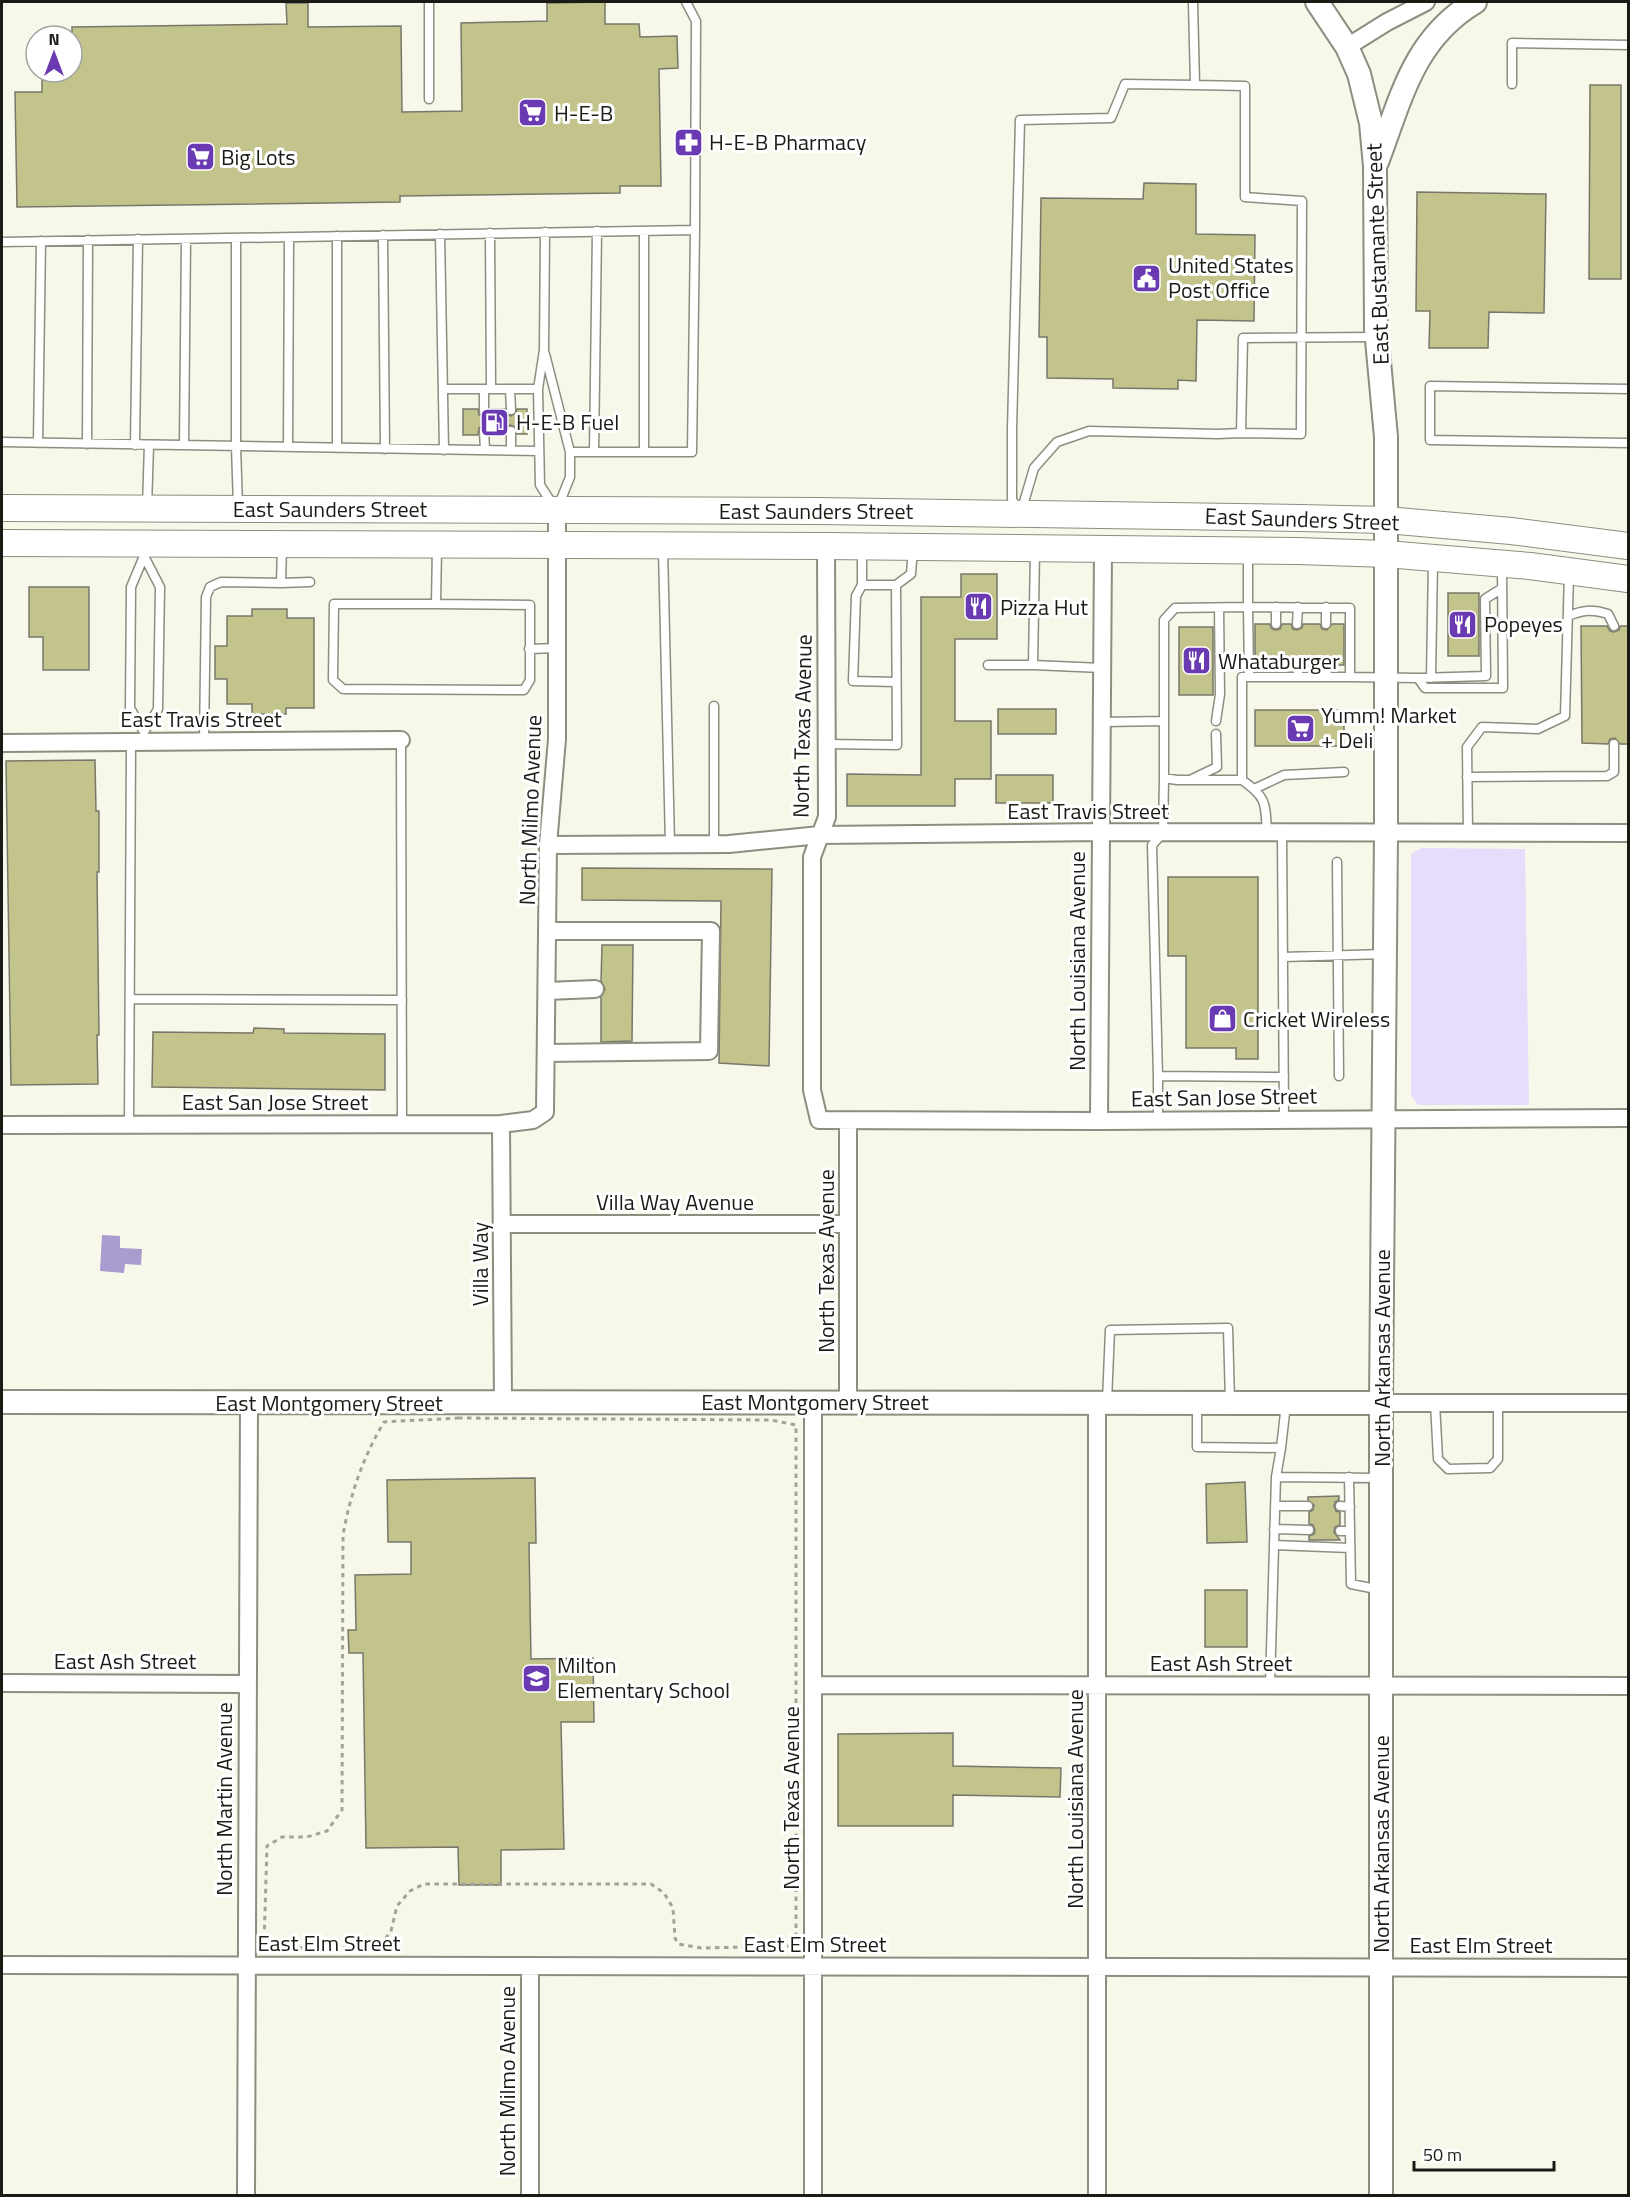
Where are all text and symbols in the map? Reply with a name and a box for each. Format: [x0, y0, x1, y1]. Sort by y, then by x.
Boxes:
north arrow [24, 24, 84, 84]
text: N [48, 27, 60, 51]
place label: H-E-B [554, 96, 613, 130]
supermarket icon: H-E-B [517, 97, 549, 129]
place label: H-E-B Pharmacy [709, 125, 867, 159]
pharmacy icon: H-E-B Pharmacy [672, 126, 704, 158]
place label: Big Lots [221, 140, 295, 174]
supermarket icon: Big Lots [184, 141, 216, 173]
street label: East Bustamante Street [1356, 142, 1398, 365]
place label: United States Post Office [1168, 248, 1294, 307]
public building icon: United States Post Office [1131, 262, 1163, 294]
place label: H-E-B Fuel [516, 405, 619, 439]
fuel station icon: H-E-B Fuel [479, 406, 511, 438]
street label: East Saunders Street [233, 492, 428, 526]
street label: East Saunders Street [719, 494, 914, 528]
street label: East Saunders Street [1204, 499, 1400, 539]
place label: Pizza Hut [1000, 590, 1088, 624]
restaurant icon: Pizza Hut [963, 591, 995, 623]
place label: Popeyes [1484, 607, 1563, 641]
restaurant icon: Popeyes [1447, 608, 1479, 640]
street label: North Texas Avenue [783, 634, 821, 818]
place label: Whataburger [1218, 644, 1340, 678]
restaurant icon: Whataburger [1181, 645, 1213, 677]
place label: Yumm! Market + Deli [1321, 698, 1457, 757]
street label: East Travis Street [120, 702, 282, 736]
supermarket icon: Yumm! Market + Deli [1284, 712, 1316, 744]
street label: North Milmo Avenue [510, 714, 550, 906]
street label: East Travis Street [1007, 794, 1169, 828]
street label: North Louisiana Avenue [1060, 851, 1094, 1071]
place label: Cricket Wireless [1243, 1002, 1390, 1036]
shop icon: Cricket Wireless [1206, 1003, 1238, 1035]
street label: East San Jose Street [1131, 1078, 1318, 1116]
street label: East San Jose Street [182, 1085, 368, 1119]
street label: North Texas Avenue [809, 1169, 843, 1353]
street label: Villa Way Avenue [596, 1185, 754, 1219]
street label: Villa Way [463, 1221, 497, 1306]
street label: North Arkansas Avenue [1365, 1249, 1399, 1467]
street label: East Montgomery Street [701, 1385, 929, 1419]
street label: East Montgomery Street [215, 1386, 443, 1420]
street label: East Ash Street [54, 1644, 197, 1678]
street label: East Ash Street [1150, 1646, 1293, 1680]
place label: Milton Elementary School [557, 1648, 730, 1707]
school or university icon: Milton Elementary School [520, 1662, 552, 1694]
street label: North Louisiana Avenue [1058, 1689, 1092, 1909]
street label: North Martin Avenue [207, 1702, 241, 1896]
street label: North Texas Avenue [774, 1706, 808, 1890]
street label: North Arkansas Avenue [1364, 1735, 1398, 1953]
street label: East Elm Street [257, 1926, 401, 1960]
street label: East Elm Street [743, 1927, 887, 1961]
street label: East Elm Street [1409, 1928, 1553, 1962]
street label: North Milmo Avenue [490, 1986, 524, 2176]
scale bar [1414, 2134, 1554, 2172]
text: 50 m [1423, 2141, 1462, 2168]

